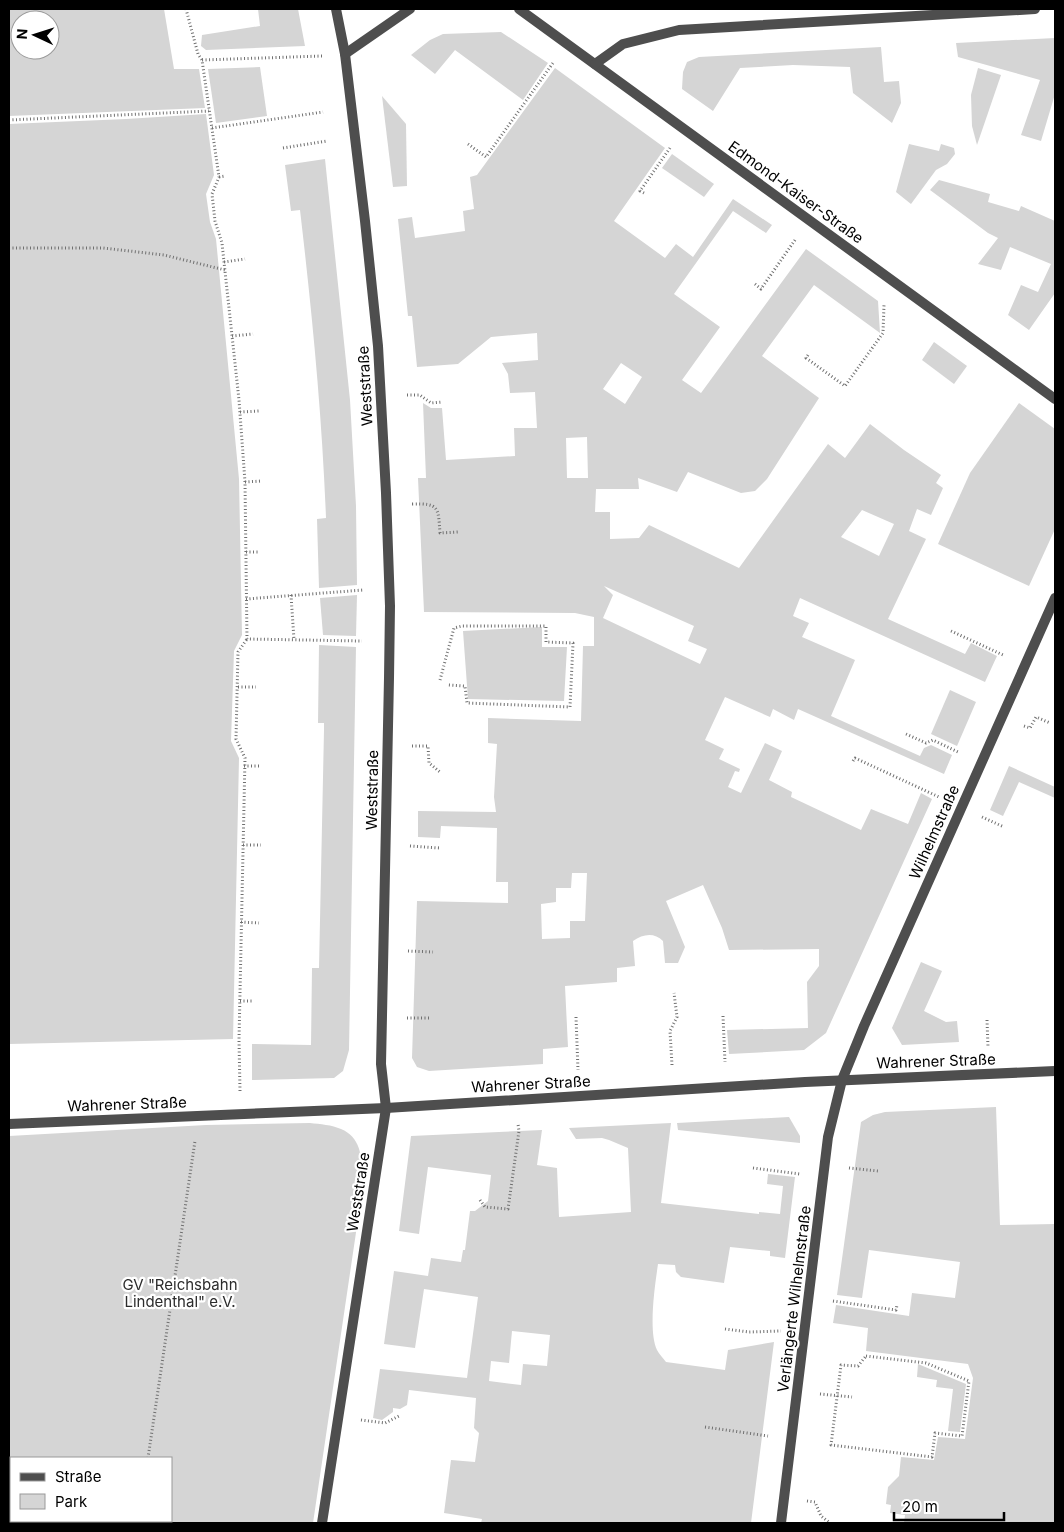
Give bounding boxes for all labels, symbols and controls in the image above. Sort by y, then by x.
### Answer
north arrow [10,10,60,60]
text: N [13,28,30,40]
street label: Edmond-Kaiser-Straße [725,137,867,247]
street label: Weststraße [353,345,377,427]
street label: Weststraße [362,750,382,830]
street label: Wilhelmstraße [905,782,963,882]
street label: Wahrener Straße [876,1049,996,1073]
street label: Wahrener Straße [471,1071,591,1097]
street label: Wahrener Straße [67,1092,187,1116]
street label: Weststraße [342,1151,374,1233]
street label: Verlängerte Wilhelmstraße [773,1205,815,1393]
park label: GV "Reichsbahn Lindenthal" e.V. [122,1275,238,1311]
legend [10,1457,172,1522]
text: Straße [55,1467,102,1486]
scale bar [894,1490,1004,1522]
text: Park [55,1492,88,1511]
text: 20 m [902,1497,938,1516]

